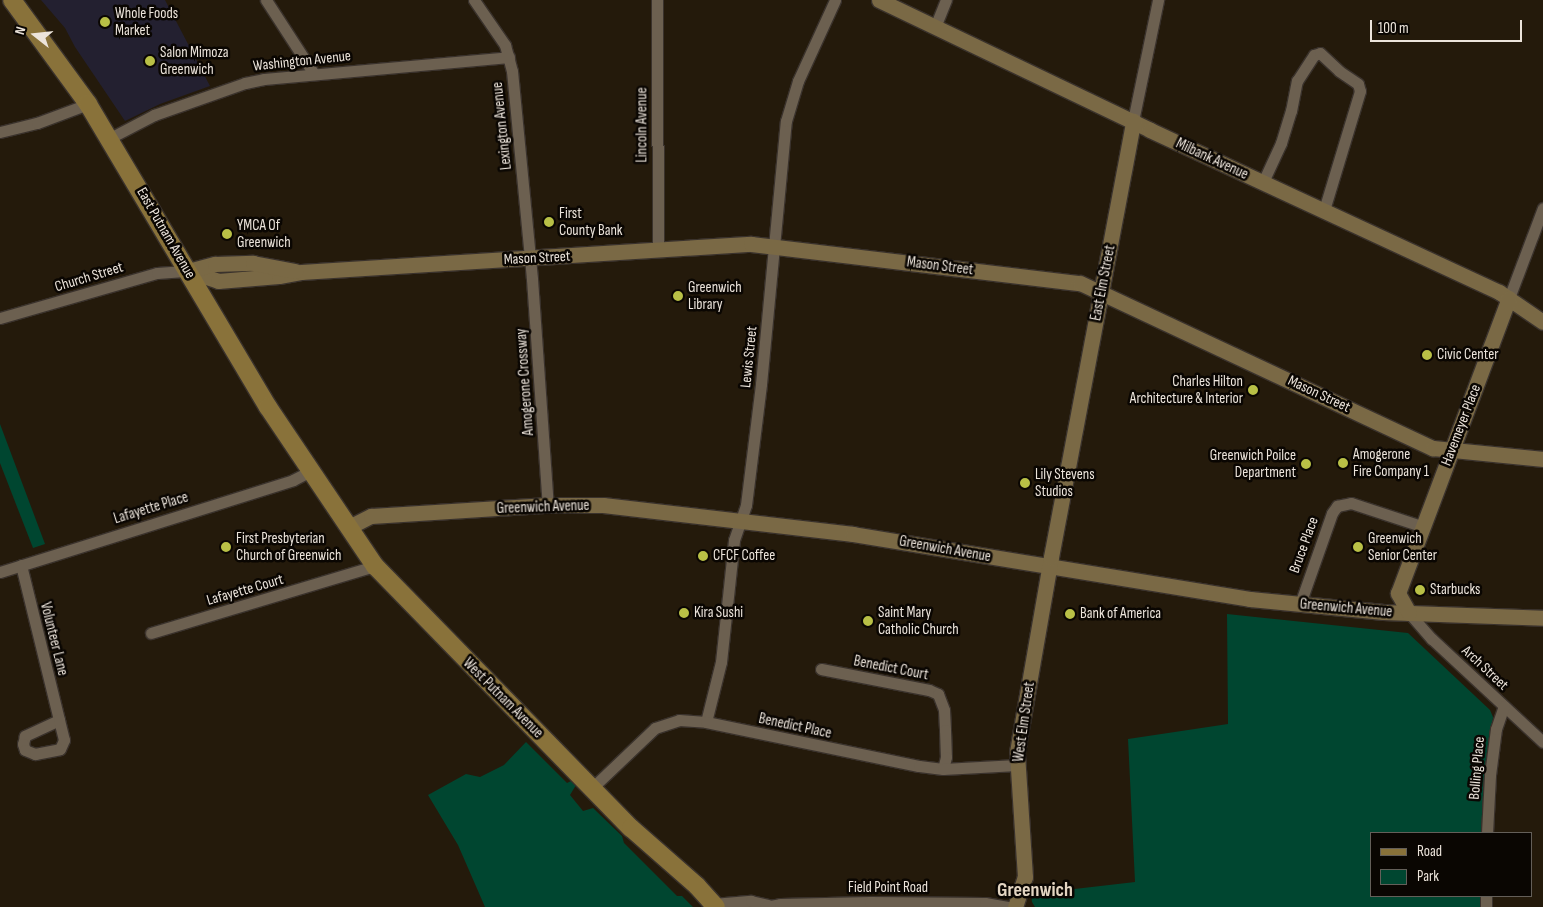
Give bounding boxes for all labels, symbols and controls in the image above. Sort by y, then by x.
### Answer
place label: Whole Foods Market [115,4,178,39]
north arrow [10,10,60,60]
scale bar [1373,10,1526,42]
marker: Whole Foods Market [99,16,111,28]
text: 100 m [1378,19,1409,38]
text: N [11,25,29,37]
place label: Salon Mimoza Greenwich [160,43,229,78]
street label: Washington Avenue [252,47,352,75]
marker: Salon Mimoza Greenwich [144,55,156,67]
street label: Lexington Avenue [488,81,516,171]
street label: Lincoln Avenue [633,87,651,163]
street label: Milbank Avenue [1173,134,1251,184]
street label: East Putnam Avenue [133,184,199,282]
place label: First County Bank [559,204,623,239]
place label: YMCA Of Greenwich [237,216,291,251]
marker: First County Bank [543,216,555,228]
marker: YMCA Of Greenwich [221,228,233,240]
street label: East Elm Street [1087,244,1119,322]
street label: Mason Street [503,247,571,269]
street label: Mason Street [906,253,974,279]
street label: Church Street [53,258,125,296]
place label: Greenwich Library [688,278,742,313]
marker: Greenwich Library [672,290,684,302]
street label: Lewis Street [737,325,761,389]
street label: Amogerone Crossway [512,328,538,436]
place label: Civic Center [1437,346,1499,364]
marker: Civic Center [1421,349,1433,361]
place label: Charles Hilton Architecture & Interior [1130,372,1243,407]
street label: Mason Street [1285,372,1353,416]
street label: Havemeyer Place [1437,382,1485,468]
marker: Charles Hilton Architecture & Interior [1247,384,1259,396]
place label: Amogerone Fire Company 1 [1353,445,1429,480]
place label: Greenwich Poilce Department [1210,446,1296,481]
marker: Amogerone Fire Company 1 [1337,457,1349,469]
marker: Greenwich Poilce Department [1300,458,1312,470]
place label: Lily Stevens Studios [1035,465,1095,500]
marker: Lily Stevens Studios [1019,477,1031,489]
street label: Lafayette Place [111,488,191,528]
street label: Greenwich Avenue [496,496,590,518]
street label: Bruce Place [1286,514,1322,576]
place label: First Presbyterian Church of Greenwich [236,529,341,564]
place label: Greenwich Senior Center [1368,529,1437,564]
street label: Greenwich Avenue [898,532,992,566]
marker: First Presbyterian Church of Greenwich [220,541,232,553]
marker: Greenwich Senior Center [1352,541,1364,553]
place label: CFCF Coffee [713,547,775,565]
marker: CFCF Coffee [697,550,709,562]
street label: Lafayette Court [205,570,285,610]
place label: Starbucks [1430,581,1480,599]
marker: Starbucks [1414,584,1426,596]
street label: Greenwich Avenue [1299,595,1393,621]
street label: Volunteer Lane [36,600,72,678]
place label: Saint Mary Catholic Church [878,603,959,638]
place label: Kira Sushi [694,604,743,622]
place label: Bank of America [1080,605,1161,623]
marker: Kira Sushi [678,607,690,619]
marker: Bank of America [1064,608,1076,620]
marker: Saint Mary Catholic Church [862,615,874,627]
street label: Arch Street [1458,642,1512,694]
street label: Benedict Court [852,652,930,684]
street label: West Putnam Avenue [459,654,547,742]
street label: West Elm Street [1009,681,1039,763]
street label: Benedict Place [757,710,833,742]
street label: Bolling Place [1465,736,1489,800]
legend [1370,832,1533,897]
text: Road [1417,842,1442,861]
text: Park [1417,867,1439,886]
district label: Greenwich [997,878,1073,902]
street label: Field Point Road [848,879,928,897]

